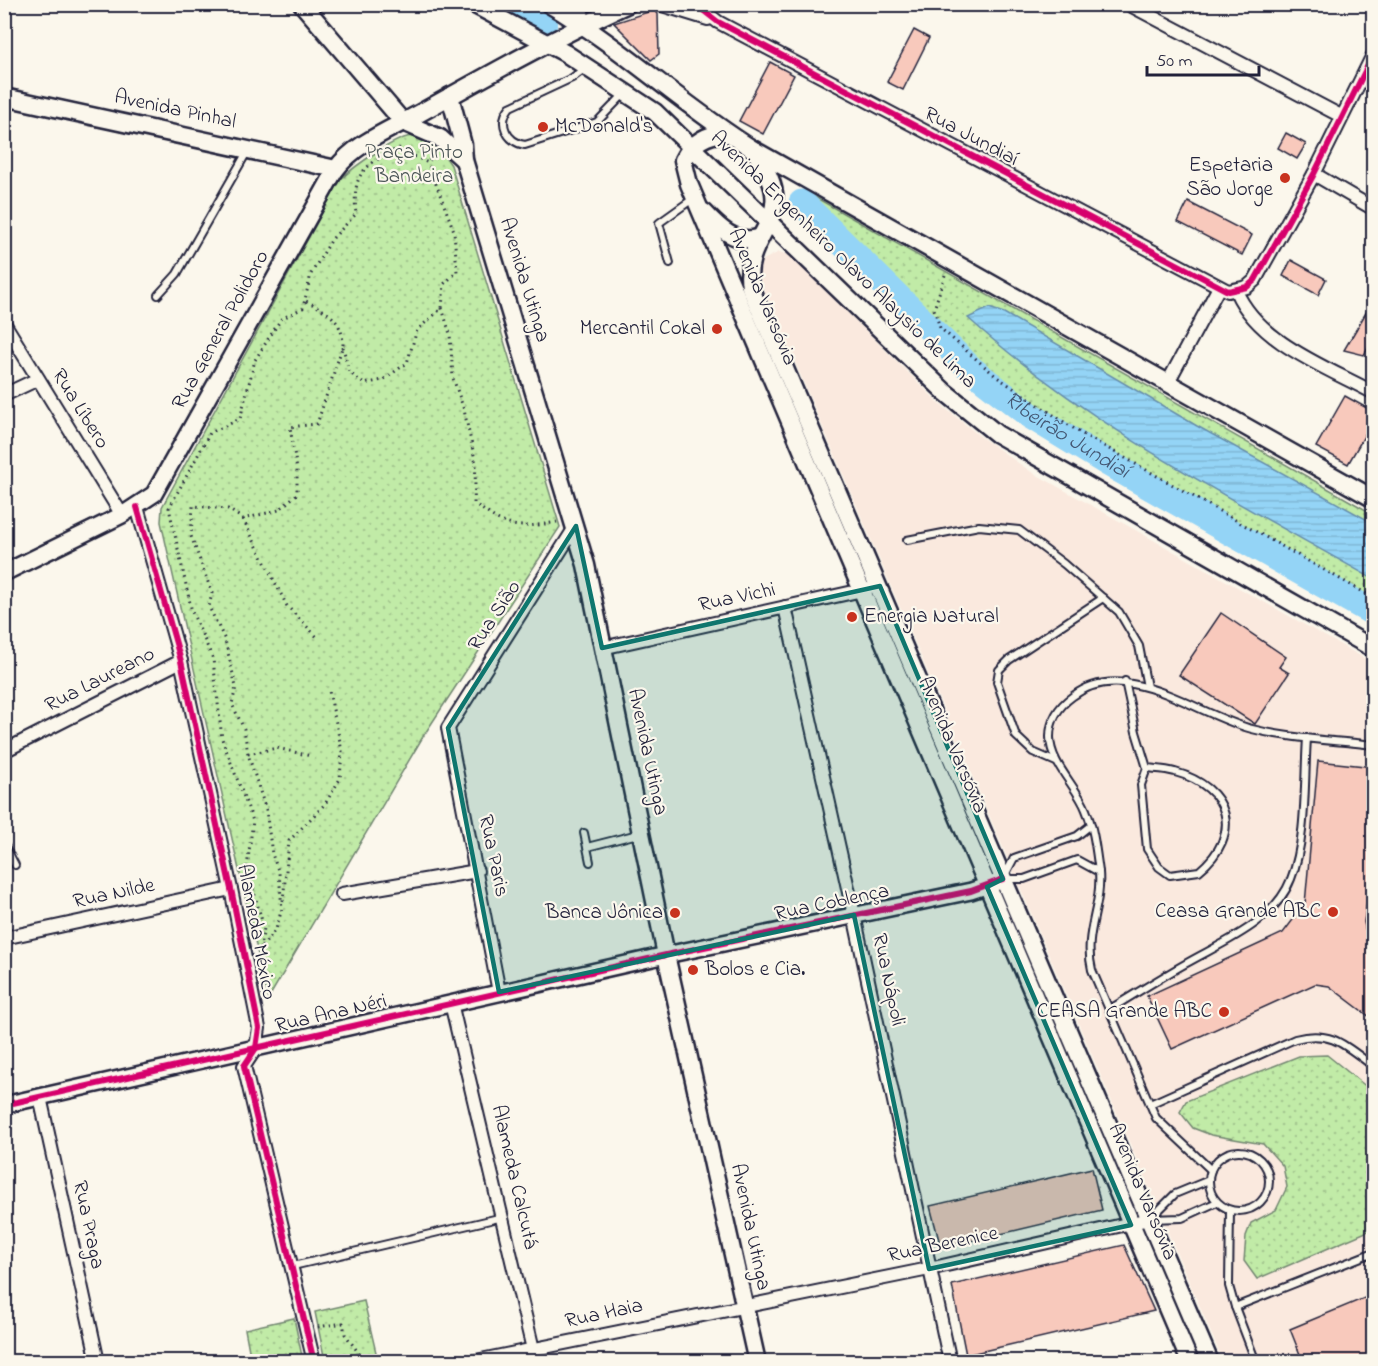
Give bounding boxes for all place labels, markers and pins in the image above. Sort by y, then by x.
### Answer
place label: McDonald's [555,112,653,142]
marker: McDonald's [536,120,550,134]
place label: Espetaria São Jorge [1186,151,1274,207]
marker: Espetaria São Jorge [1278,171,1292,185]
place label: Mercantil Cokal [580,314,705,344]
marker: Mercantil Cokal [710,322,724,336]
place label: Energia Natural [864,602,999,634]
marker: Energia Natural [845,610,859,624]
place label: Ceasa Grande ABC [1155,897,1321,927]
place label: Banca Jônica [544,898,663,928]
marker: Ceasa Grande ABC [1326,905,1340,919]
marker: Banca Jônica [668,906,682,920]
place label: Bolos e Cia. [704,955,805,985]
marker: Bolos e Cia. [686,963,700,977]
place label: CEASA Grande ABC [1037,997,1212,1027]
marker: CEASA Grande ABC [1217,1005,1231,1019]

